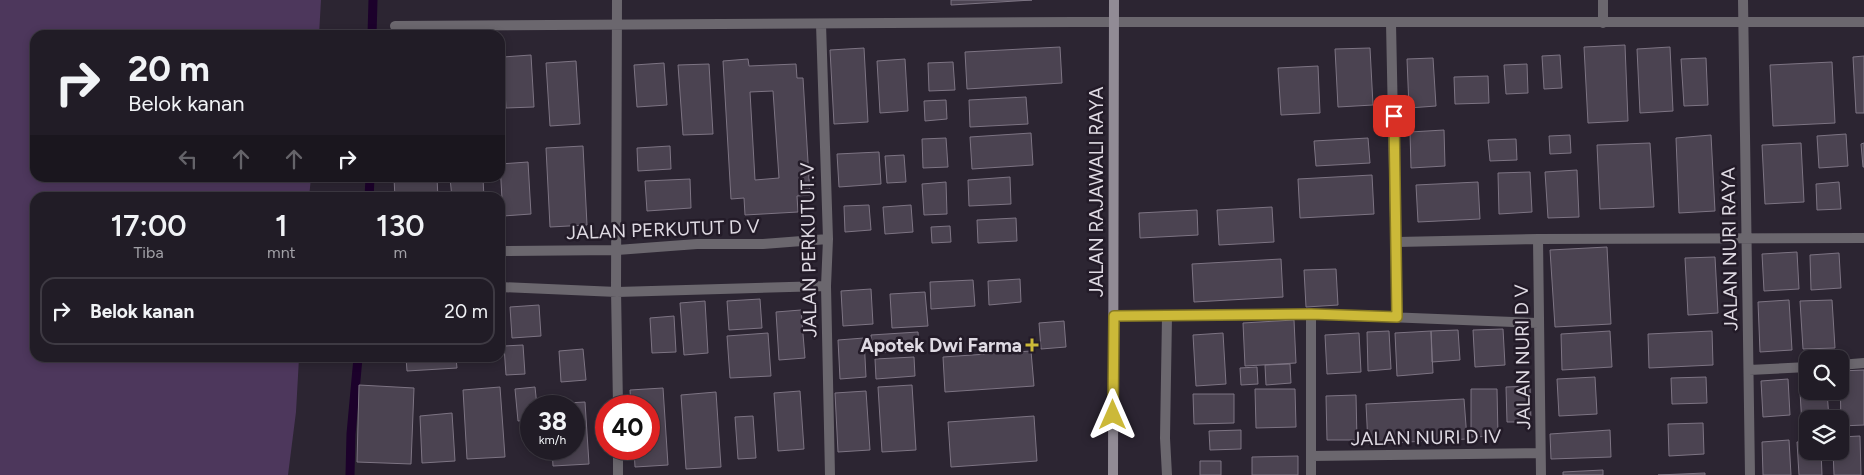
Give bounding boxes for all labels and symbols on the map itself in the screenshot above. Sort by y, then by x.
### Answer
street label: JALAN RAJAWALI RAYA [1085,87,1108,297]
pin [1373,95,1415,137]
street label: JALAN PERKUTUT.V [795,162,822,338]
street label: JALAN NURI RAYA [1717,167,1742,331]
street label: JALAN PERKUTUT D V [566,215,760,244]
street label: JALAN NURI D V [1510,284,1535,430]
place label: Apotek Dwi Farma [860,334,1022,357]
marker: Apotek Dwi Farma [1026,339,1038,351]
position arrow [1086,388,1138,440]
speed limit sign: 40 [595,395,660,460]
street label: JALAN NURI D IV [1350,425,1502,450]

